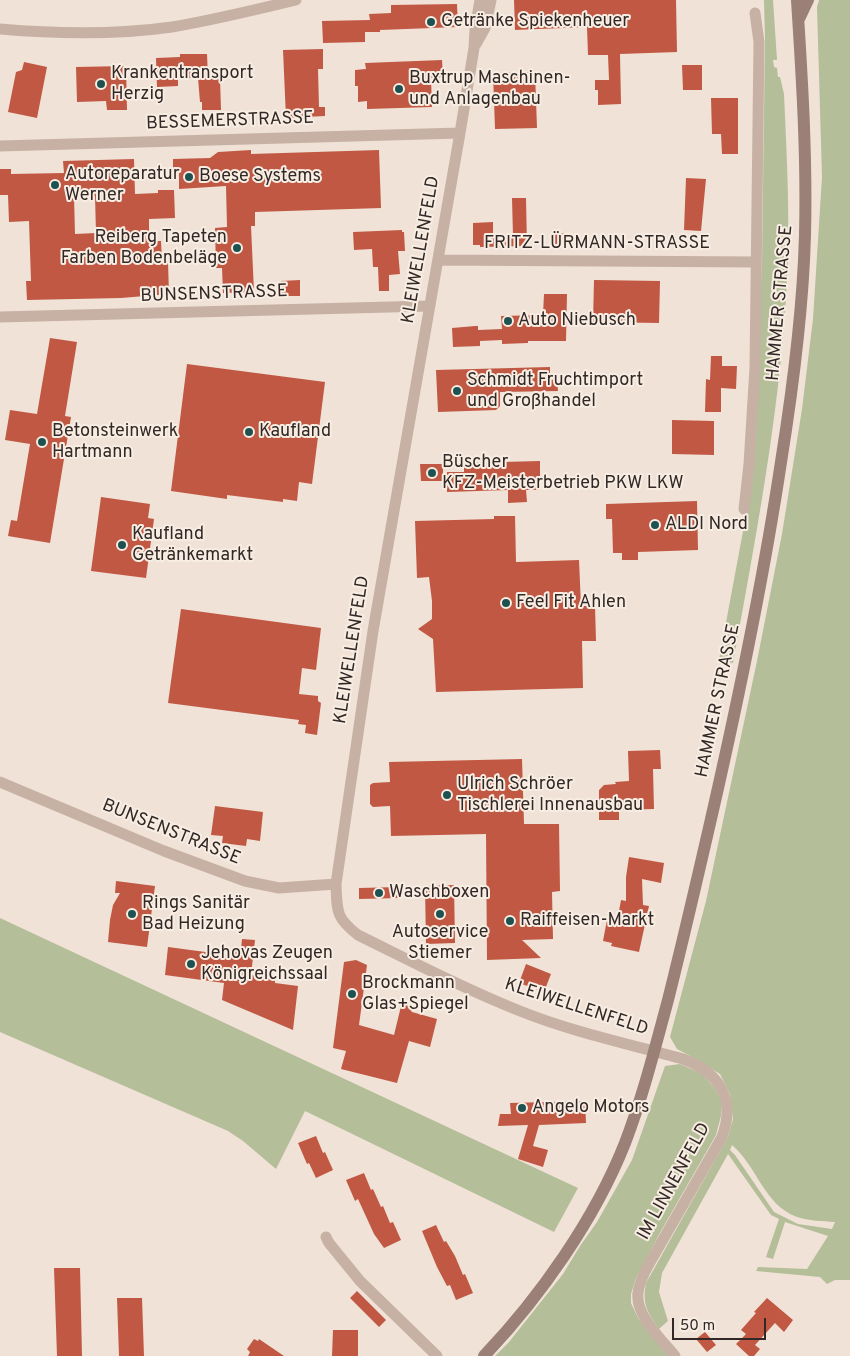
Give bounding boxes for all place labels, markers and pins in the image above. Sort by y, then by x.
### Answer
place label: Getränke Spiekenheuer [441,11,629,33]
marker: Getränke Spiekenheuer [425,16,437,28]
place label: Krankentransport Herzig [111,63,254,106]
place label: Buxtrup Maschinen- und Anlagenbau [409,68,571,110]
marker: Krankentransport Herzig [95,78,107,90]
marker: Buxtrup Maschinen- und Anlagenbau [393,83,405,95]
place label: Autoreparatur Werner [65,164,180,206]
place label: Boese Systems [199,166,321,188]
marker: Boese Systems [183,171,195,183]
marker: Autoreparatur Werner [49,179,61,191]
place label: Reiberg Tapeten Farben Bodenbeläge [61,227,227,270]
marker: Reiberg Tapeten Farben Bodenbeläge [231,242,243,254]
place label: Auto Niebusch [518,310,636,332]
marker: Auto Niebusch [502,315,514,327]
place label: Schmidt Fruchtimport und Großhandel [467,370,643,412]
marker: Schmidt Fruchtimport und Großhandel [451,385,463,397]
place label: Betonsteinwerk Hartmann [52,421,178,464]
place label: Kaufland [259,421,331,443]
marker: Kaufland [243,426,255,438]
marker: Betonsteinwerk Hartmann [36,436,48,448]
place label: Büscher KFZ-Meisterbetrieb PKW LKW [442,452,684,494]
marker: Büscher KFZ-Meisterbetrieb PKW LKW [426,467,438,479]
place label: ALDI Nord [665,514,748,536]
marker: ALDI Nord [649,519,661,531]
place label: Kaufland Getränkemarkt [132,524,253,566]
marker: Kaufland Getränkemarkt [116,539,128,551]
place label: Feel Fit Ahlen [516,592,626,614]
marker: Feel Fit Ahlen [500,597,512,609]
place label: Ulrich Schröer Tischlerei Innenausbau [457,774,643,816]
marker: Ulrich Schröer Tischlerei Innenausbau [441,789,453,801]
place label: Waschboxen [389,882,489,904]
marker: Waschboxen [373,887,385,899]
place label: Rings Sanitär Bad Heizung [142,893,250,936]
marker: Rings Sanitär Bad Heizung [126,908,138,920]
marker: Autoservice Stiemer [434,908,446,920]
place label: Raiffeisen-Markt [520,910,654,932]
marker: Raiffeisen-Markt [504,915,516,927]
place label: Autoservice Stiemer [392,922,488,964]
place label: Jehovas Zeugen Königreichssaal [201,943,333,986]
marker: Jehovas Zeugen Königreichssaal [185,958,197,970]
place label: Brockmann Glas+Spiegel [362,973,469,1016]
marker: Brockmann Glas+Spiegel [346,988,358,1000]
place label: Angelo Motors [532,1097,650,1119]
marker: Angelo Motors [516,1102,528,1114]

